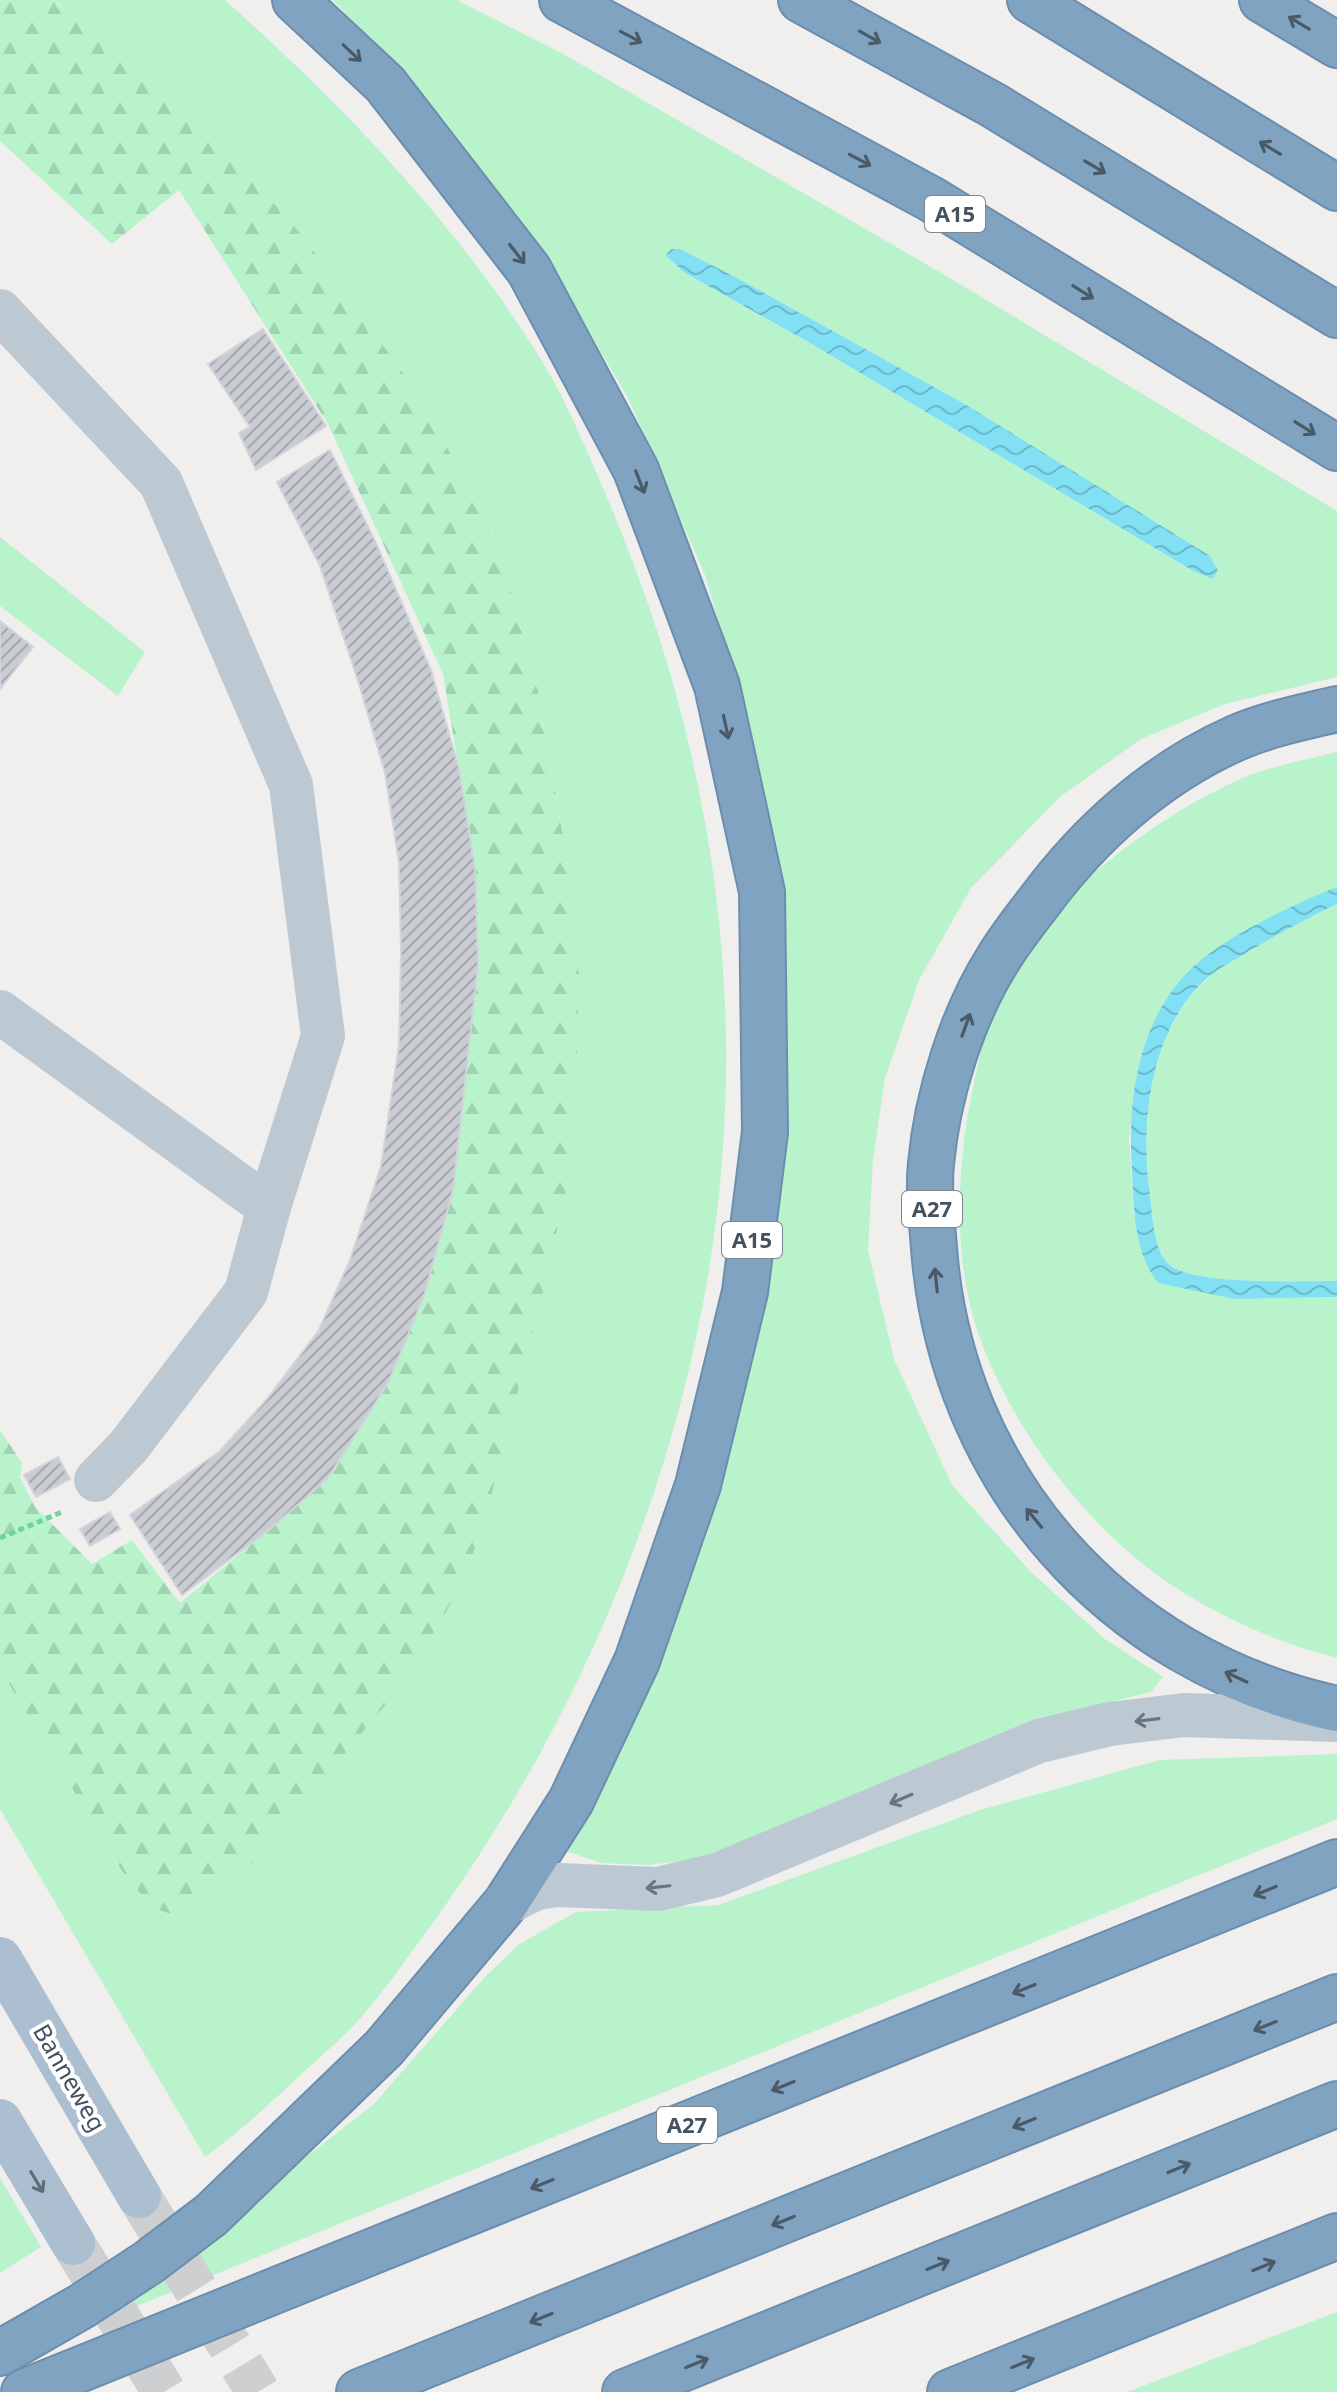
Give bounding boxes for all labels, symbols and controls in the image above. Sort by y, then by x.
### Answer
one-way arrow [1288,14,1311,30]
one-way arrow [618,30,642,45]
one-way arrow [857,30,881,46]
one-way arrow [342,44,362,63]
one-way arrow [1260,139,1282,156]
one-way arrow [847,153,871,169]
one-way arrow [1083,159,1106,175]
road number: A15 [925,196,985,232]
one-way arrow [508,243,525,264]
one-way arrow [1072,284,1094,301]
one-way arrow [1293,421,1316,437]
one-way arrow [634,469,648,494]
one-way arrow [719,714,734,739]
one-way arrow [960,1013,974,1038]
road number: A27 [902,1191,962,1227]
road number: A15 [722,1222,782,1258]
one-way arrow [929,1267,944,1294]
one-way arrow [1026,1508,1043,1529]
one-way arrow [1225,1669,1249,1684]
one-way arrow [1134,1712,1161,1727]
one-way arrow [889,1792,914,1807]
one-way arrow [645,1880,672,1895]
one-way arrow [1253,1885,1278,1899]
one-way arrow [1012,1982,1037,1997]
street label: Banneweg [26,2017,114,2137]
one-way arrow [1253,2020,1278,2034]
one-way arrow [771,2080,796,2094]
road number: A27 [657,2107,717,2143]
one-way arrow [1012,2117,1037,2132]
one-way arrow [1166,2160,1191,2174]
one-way arrow [29,2170,45,2193]
one-way arrow [530,2177,555,2192]
one-way arrow [771,2215,796,2229]
one-way arrow [925,2257,950,2272]
one-way arrow [1251,2257,1276,2272]
one-way arrow [529,2312,554,2326]
one-way arrow [684,2355,709,2369]
one-way arrow [1010,2355,1035,2369]

